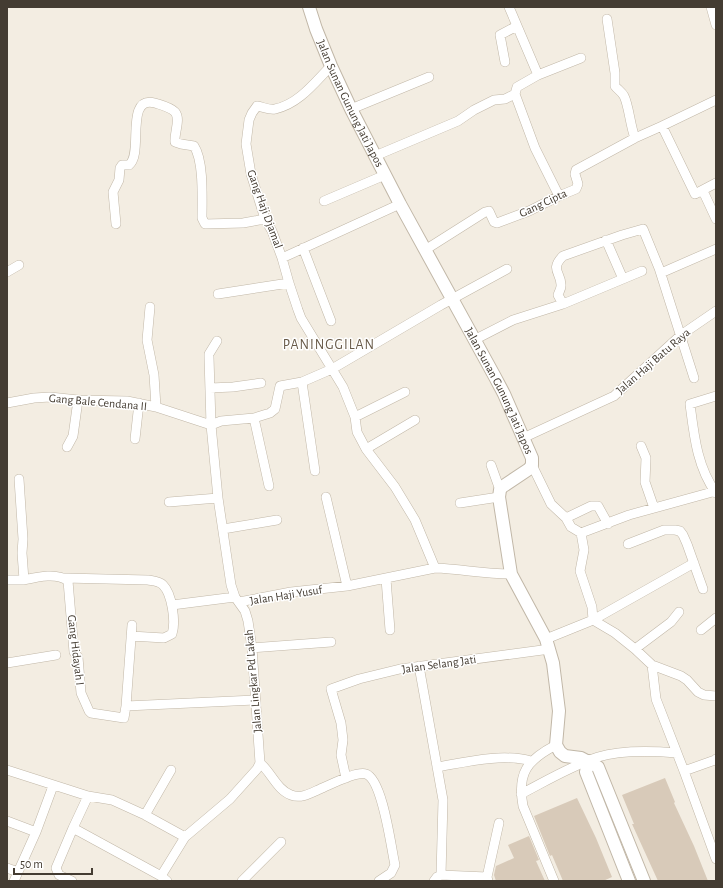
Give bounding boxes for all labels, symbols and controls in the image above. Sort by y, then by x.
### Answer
street label: Jalan Sunan Gunung Jati Japos [315,38,386,169]
street label: Gang Haji Djamal [244,168,285,250]
street label: Gang Cipta [517,187,569,219]
street label: Jalan Sunan Gunung Jati Japos [463,325,536,456]
street label: Jalan Haji Batu Raya [614,326,693,397]
district label: PANINGGILAN [283,338,375,352]
street label: Gang Bale Cendana II [48,392,148,412]
street label: Jalan Haji Yusuf [249,583,324,608]
street label: Gang Hidayah I [65,614,86,686]
street label: Jalan Lingkar Pd Lakah [243,629,263,733]
street label: Jalan Selang Jati [401,653,477,675]
scale bar [14,850,92,876]
text: 50 m [20,858,43,870]

